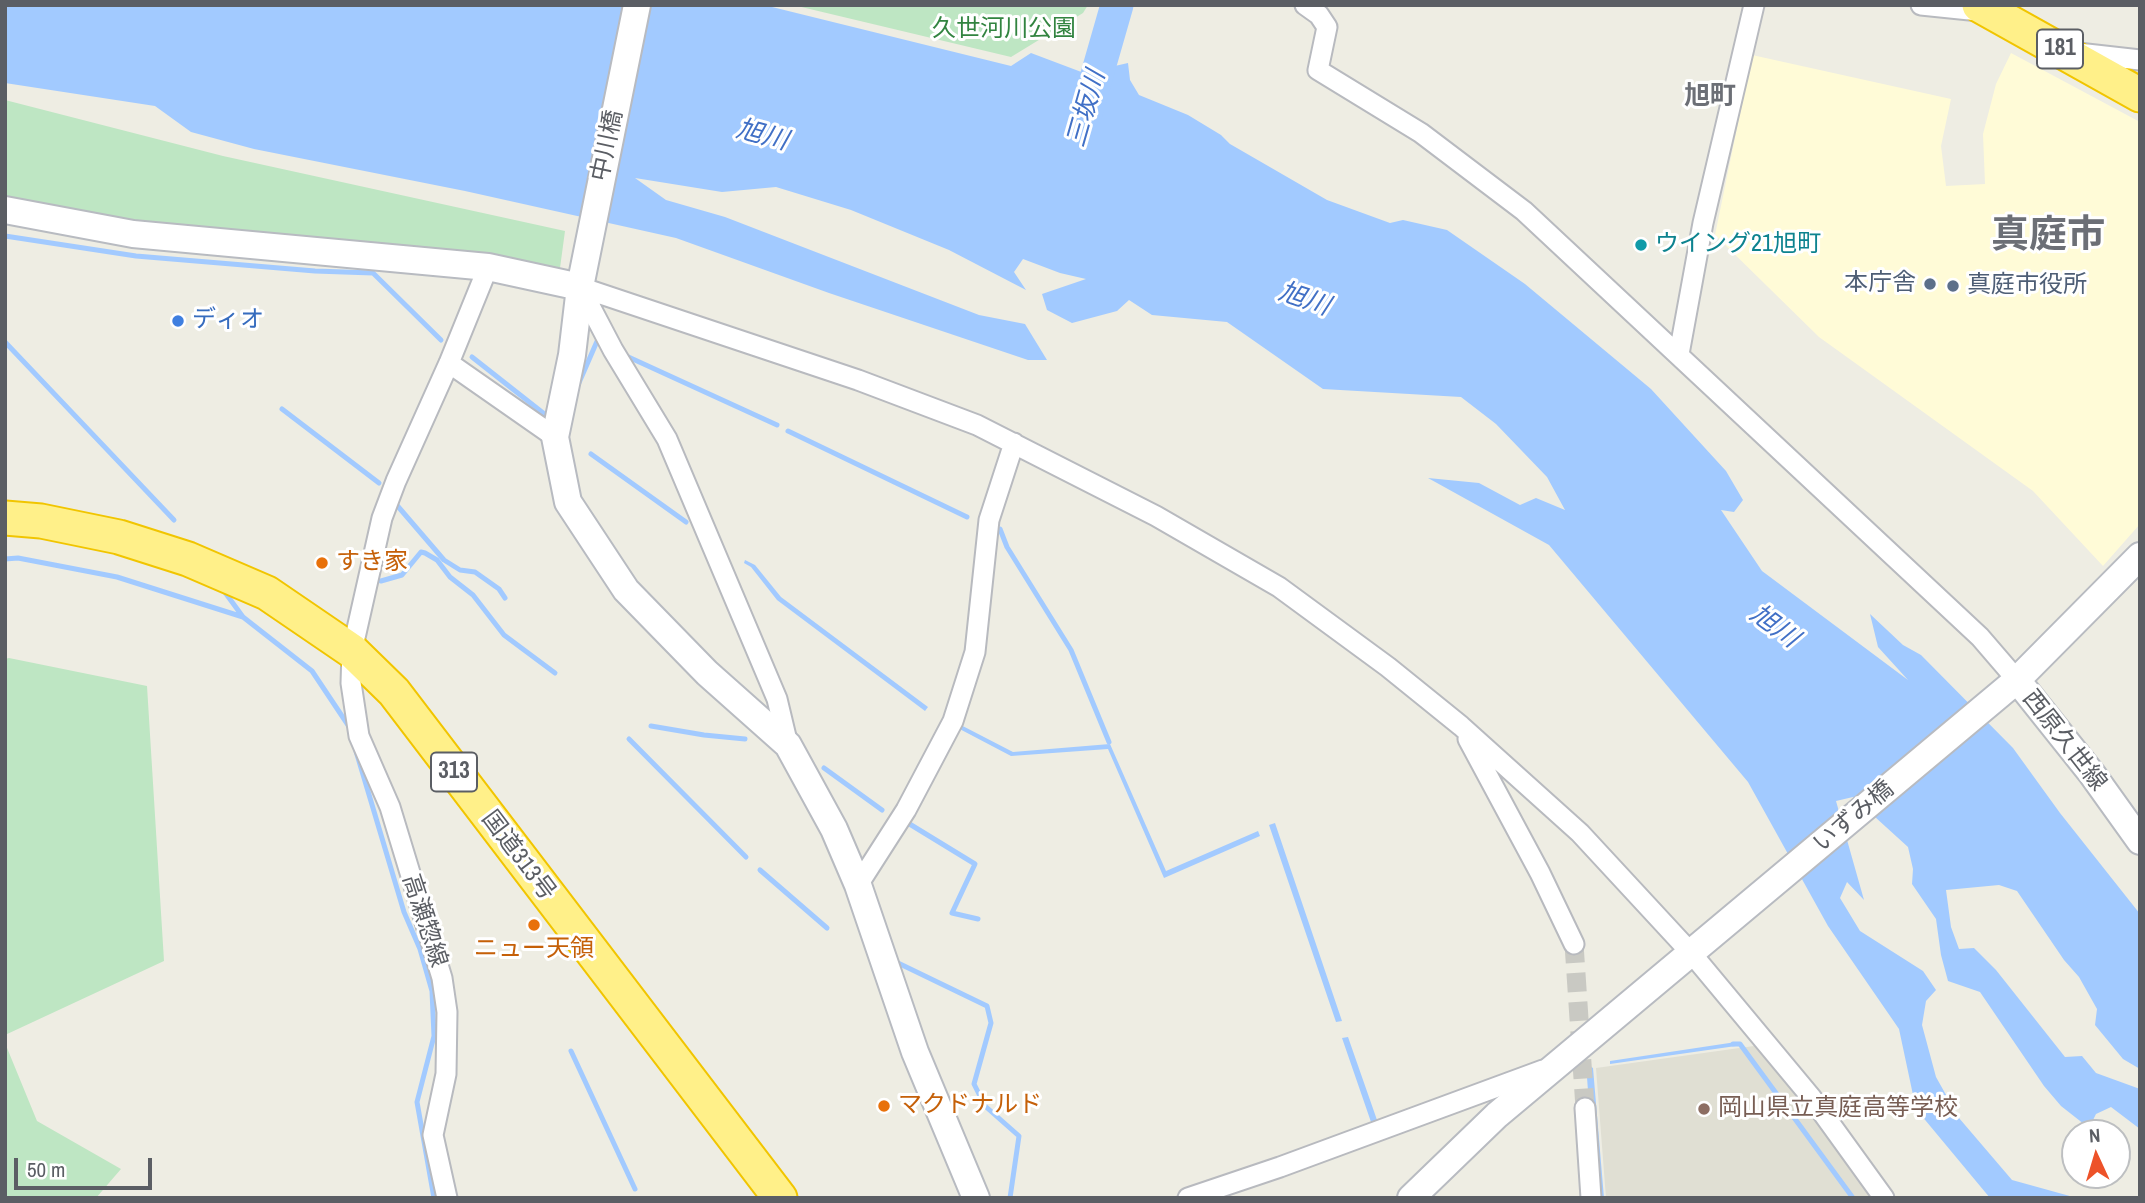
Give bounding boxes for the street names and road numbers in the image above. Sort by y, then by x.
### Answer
road number: 181 [2037,30,2083,68]
street label: 中川橋 [586,108,630,184]
street label: 西原久世線 [2016,685,2112,797]
road number: 313 [431,752,477,792]
street label: いずみ橋 [1808,775,1900,859]
street label: 国道313号 [475,805,561,907]
street label: 高瀬惣線 [395,871,453,971]

